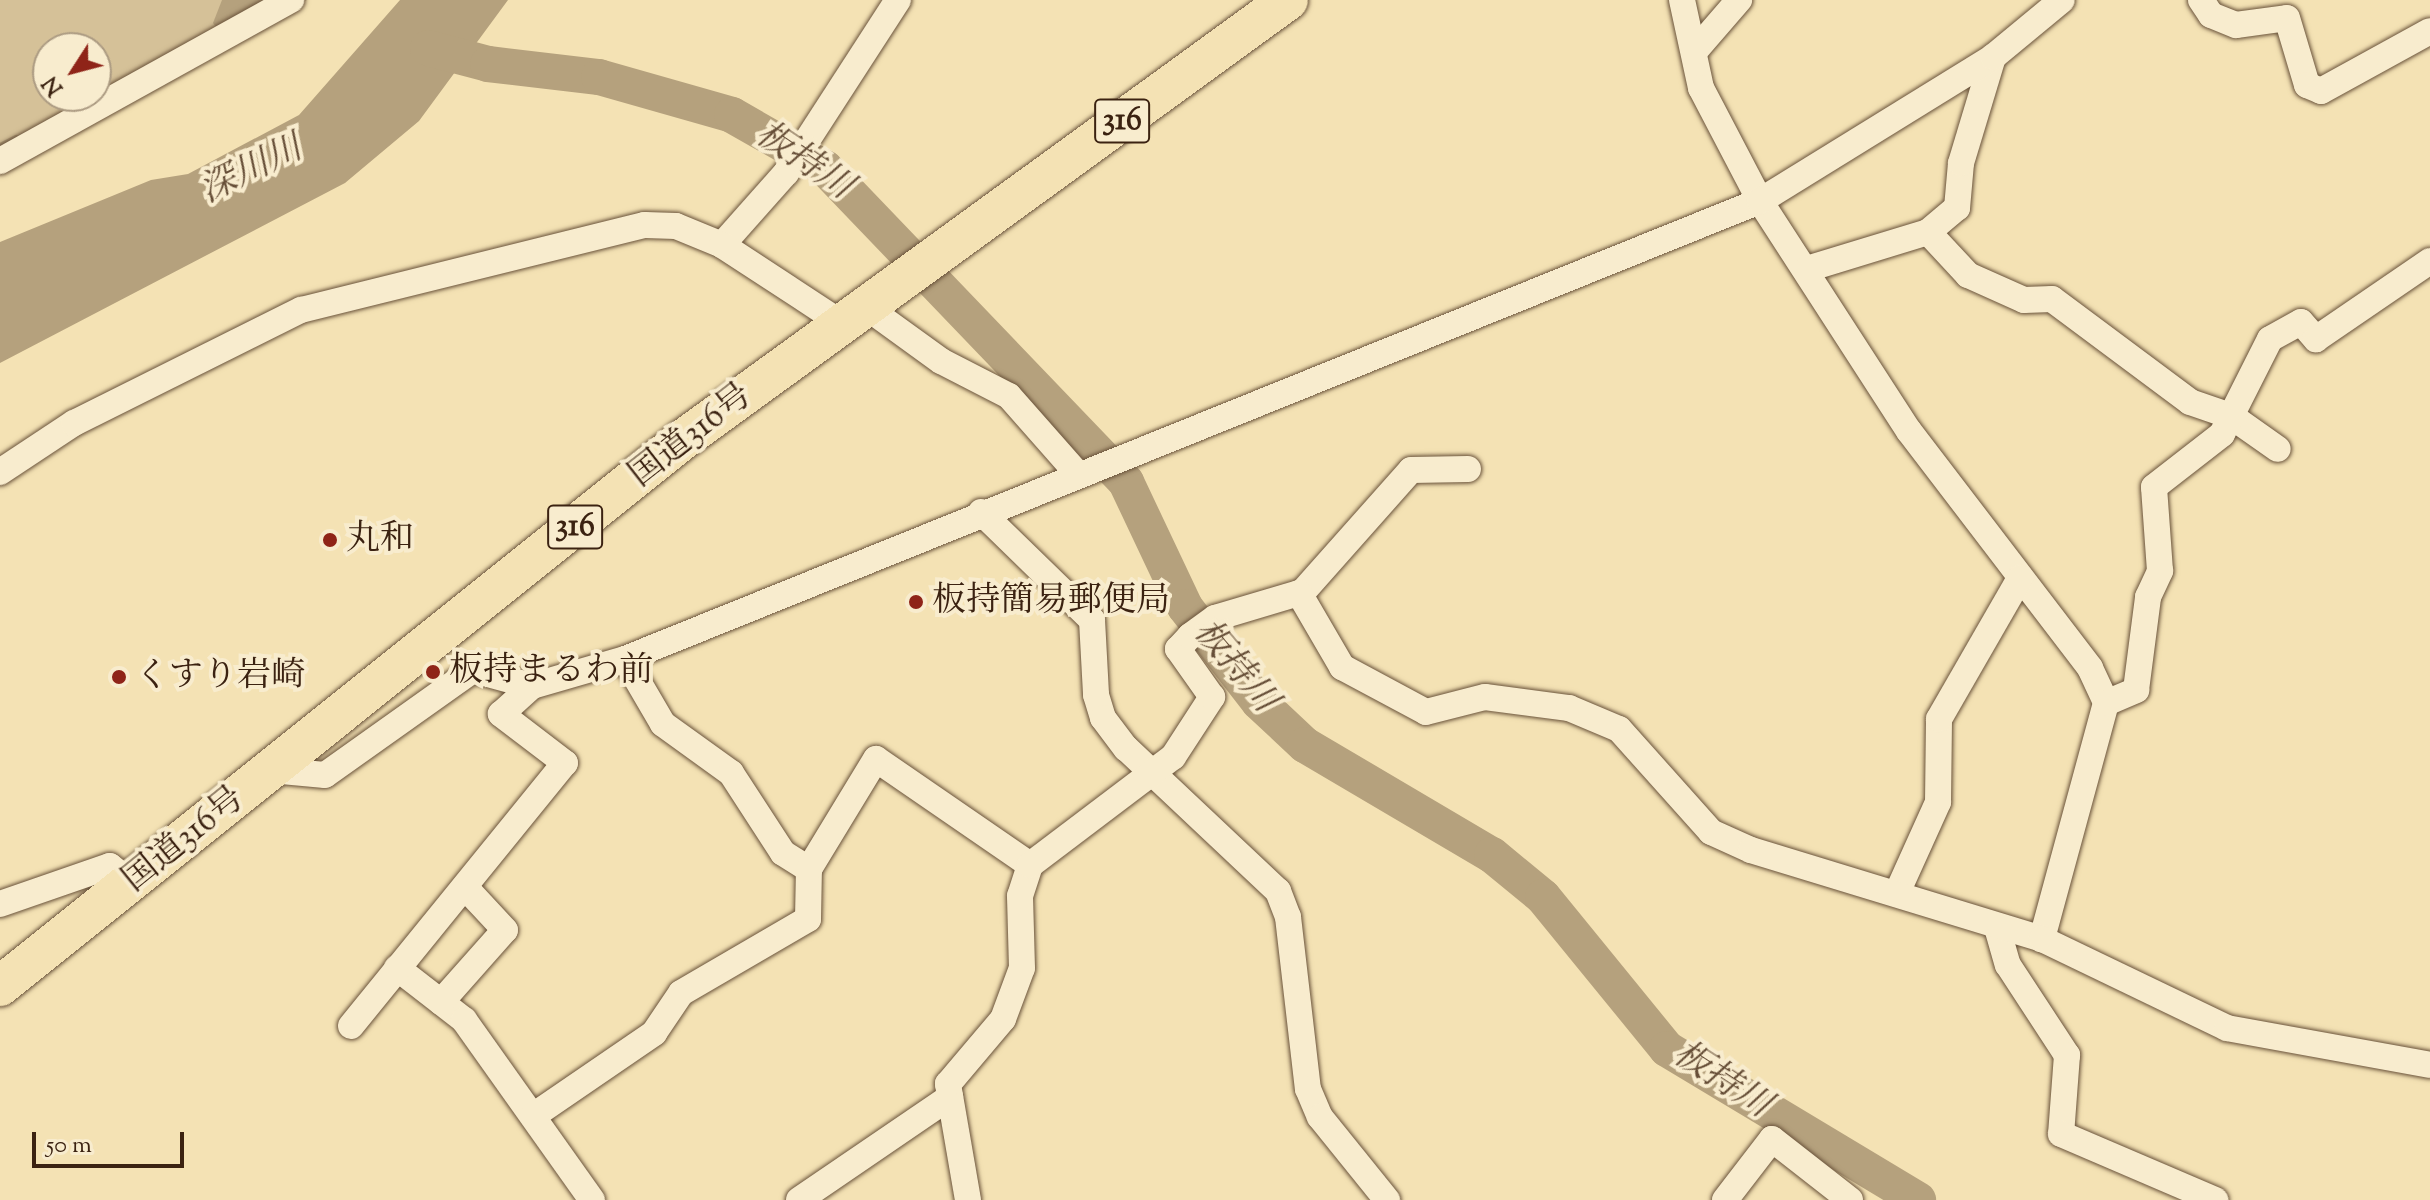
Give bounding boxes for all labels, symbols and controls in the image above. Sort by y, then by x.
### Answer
north arrow [32,32,112,112]
text: N [36,68,72,101]
road number: 316 [1094,93,1150,149]
water label: 板持川 [746,114,860,210]
water label: 深川川 [194,128,310,214]
street label: 国道316号 [622,376,760,496]
road number: 316 [547,499,603,555]
place label: 丸和 [346,520,414,560]
marker: 丸和 [321,531,339,549]
place label: 板持簡易郵便局 [932,582,1170,622]
marker: 板持簡易郵便局 [907,593,925,611]
water label: 板持川 [1183,612,1285,722]
place label: 板持まるわ前 [449,652,653,692]
place label: くすり岩崎 [135,657,305,697]
marker: 板持まるわ前 [424,663,442,681]
marker: くすり岩崎 [110,668,128,686]
street label: 国道316号 [115,779,253,901]
water label: 板持川 [1664,1033,1778,1129]
scale bar [36,1116,188,1166]
text: 50 m [46,1129,92,1163]

